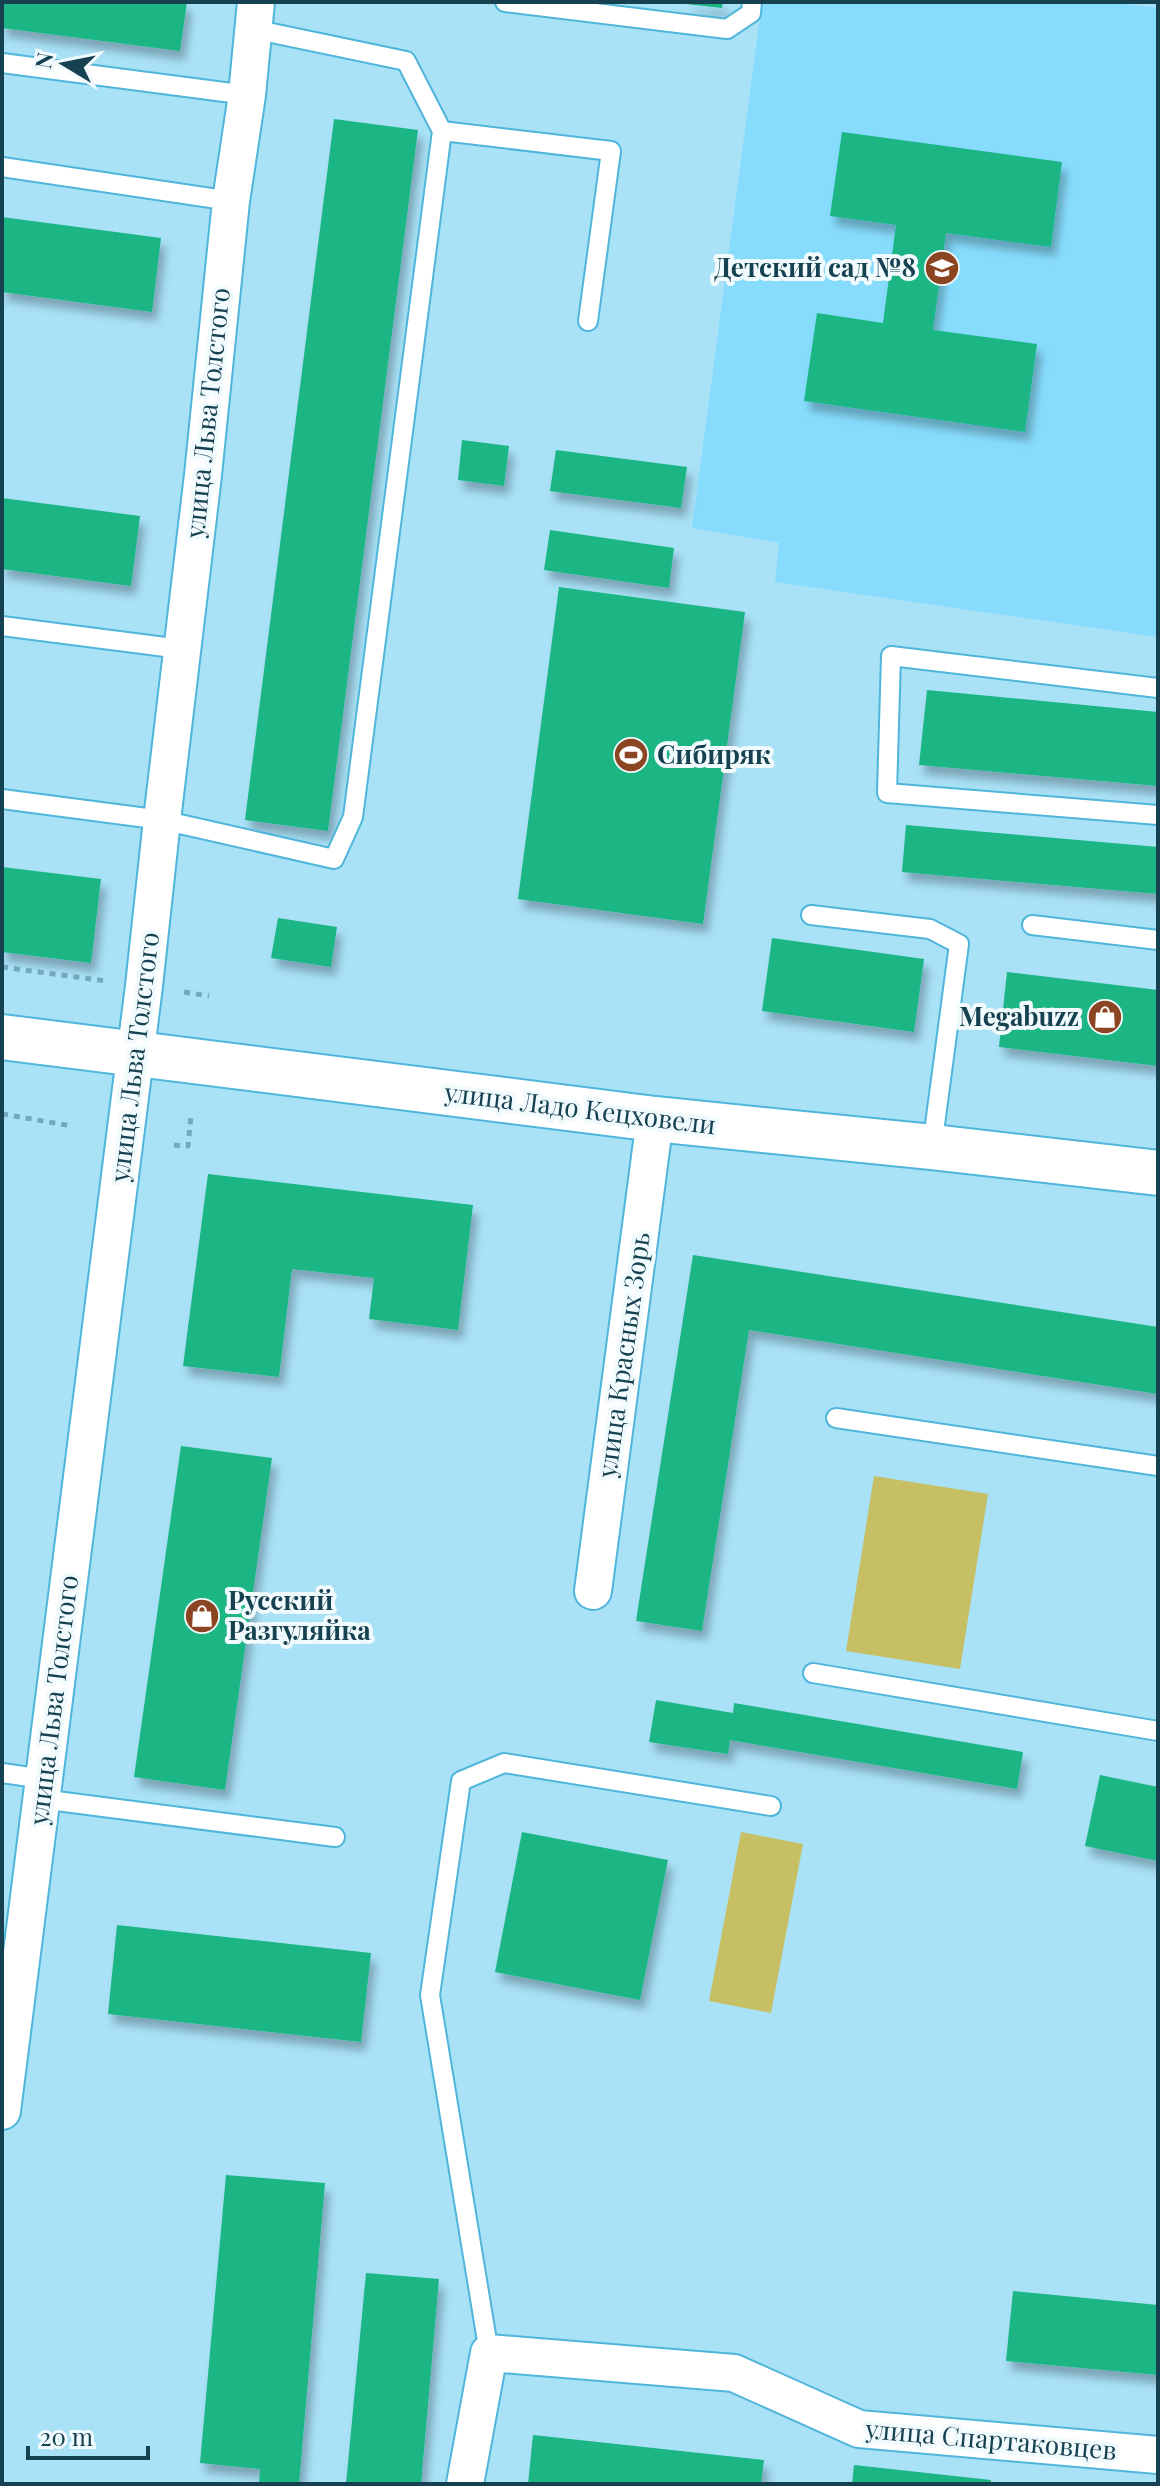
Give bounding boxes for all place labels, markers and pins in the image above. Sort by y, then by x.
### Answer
place label: Детский сад №8 [714,249,916,284]
school or university icon: Детский сад №8 [923,249,961,287]
sports icon: Сибиряк [612,736,650,774]
place label: Сибиряк [657,736,771,771]
place label: Megabuzz [959,998,1079,1033]
shop icon: Megabuzz [1086,998,1124,1036]
place label: Русский Разгуляйка [228,1582,371,1647]
shop icon: Русский Разгуляйка [183,1597,221,1635]

